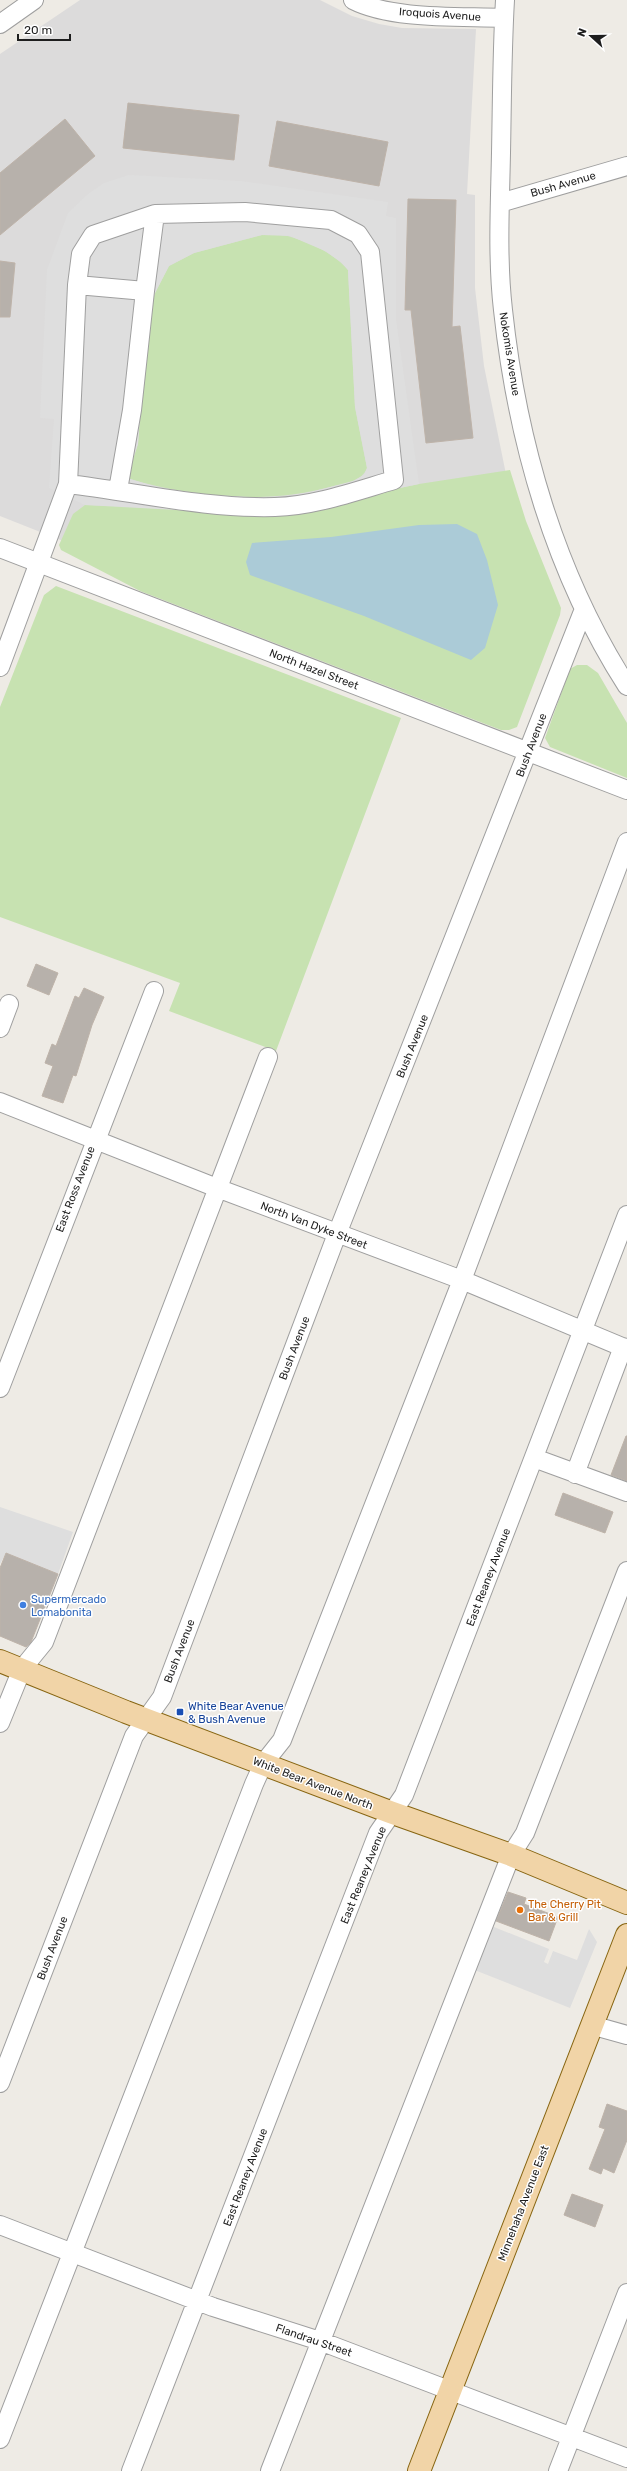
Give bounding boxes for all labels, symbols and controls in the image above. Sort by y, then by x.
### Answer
street label: Iroquois Avenue [399,5,481,24]
scale bar [18,16,70,42]
north arrow [571,16,611,56]
text: 20 m [24,23,52,37]
text: N [575,26,590,39]
street label: Bush Avenue [529,169,597,200]
street label: Nokomis Avenue [496,311,523,397]
street label: North Hazel Street [267,646,361,693]
street label: Bush Avenue [513,711,550,779]
street label: Bush Avenue [394,1013,431,1080]
street label: East Ross Avenue [53,1144,98,1234]
street label: North Van Dyke Street [259,1199,370,1252]
street label: Bush Avenue [276,1314,313,1382]
street label: East Reaney Avenue [464,1526,513,1628]
place label: Supermercado Lomabonita [31,1593,106,1619]
marker: Supermercado Lomabonita [18,1600,28,1610]
street label: Bush Avenue [161,1617,198,1685]
place label: White Bear Avenue & Bush Avenue [188,1700,284,1726]
marker: White Bear Avenue & Bush Avenue [175,1707,185,1717]
street label: White Bear Avenue North [251,1755,375,1812]
street label: East Reaney Avenue [338,1825,389,1926]
place label: The Cherry Pit Bar & Grill [528,1898,601,1924]
marker: The Cherry Pit Bar & Grill [515,1905,525,1915]
street label: Bush Avenue [34,1914,71,1982]
street label: East Reaney Avenue [221,2126,270,2228]
street label: Minnehaha Avenue East [495,2143,552,2263]
street label: Flandrau Street [274,2321,354,2360]

